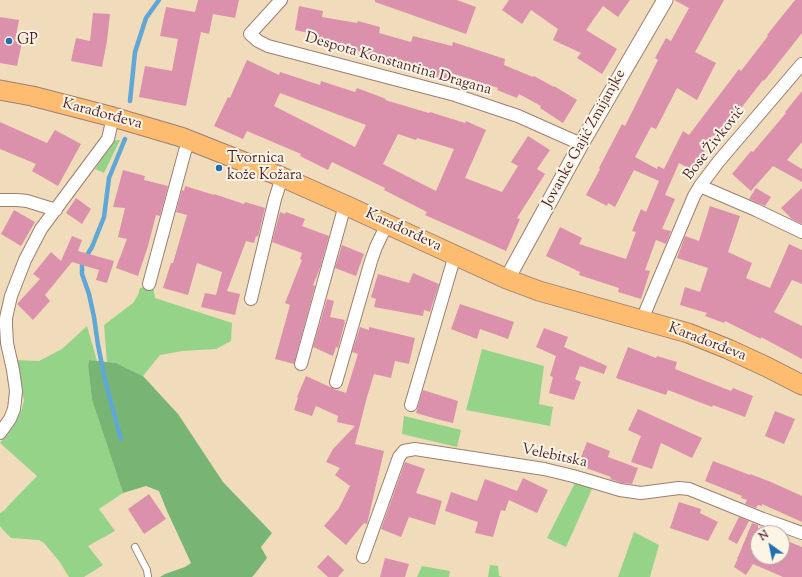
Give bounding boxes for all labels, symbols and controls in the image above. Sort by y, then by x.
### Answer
street label: Despota Konstantina Dragana [303,30,493,100]
place label: GP [17,32,38,50]
marker: GP [4,36,14,46]
street label: Jovanke Gajić Zmijanjke [540,67,630,211]
street label: Karađorđeva [60,96,144,134]
street label: Bose Živković [681,104,749,184]
place label: Tvornica kože Kožara [227,150,302,185]
marker: Tvornica kože Kožara [214,163,224,173]
street label: Karađorđeva [362,206,444,256]
street label: Karađorđeva [666,320,748,366]
street label: Velebitska [519,441,589,473]
north arrow [750,525,790,565]
text: N [756,527,772,545]

